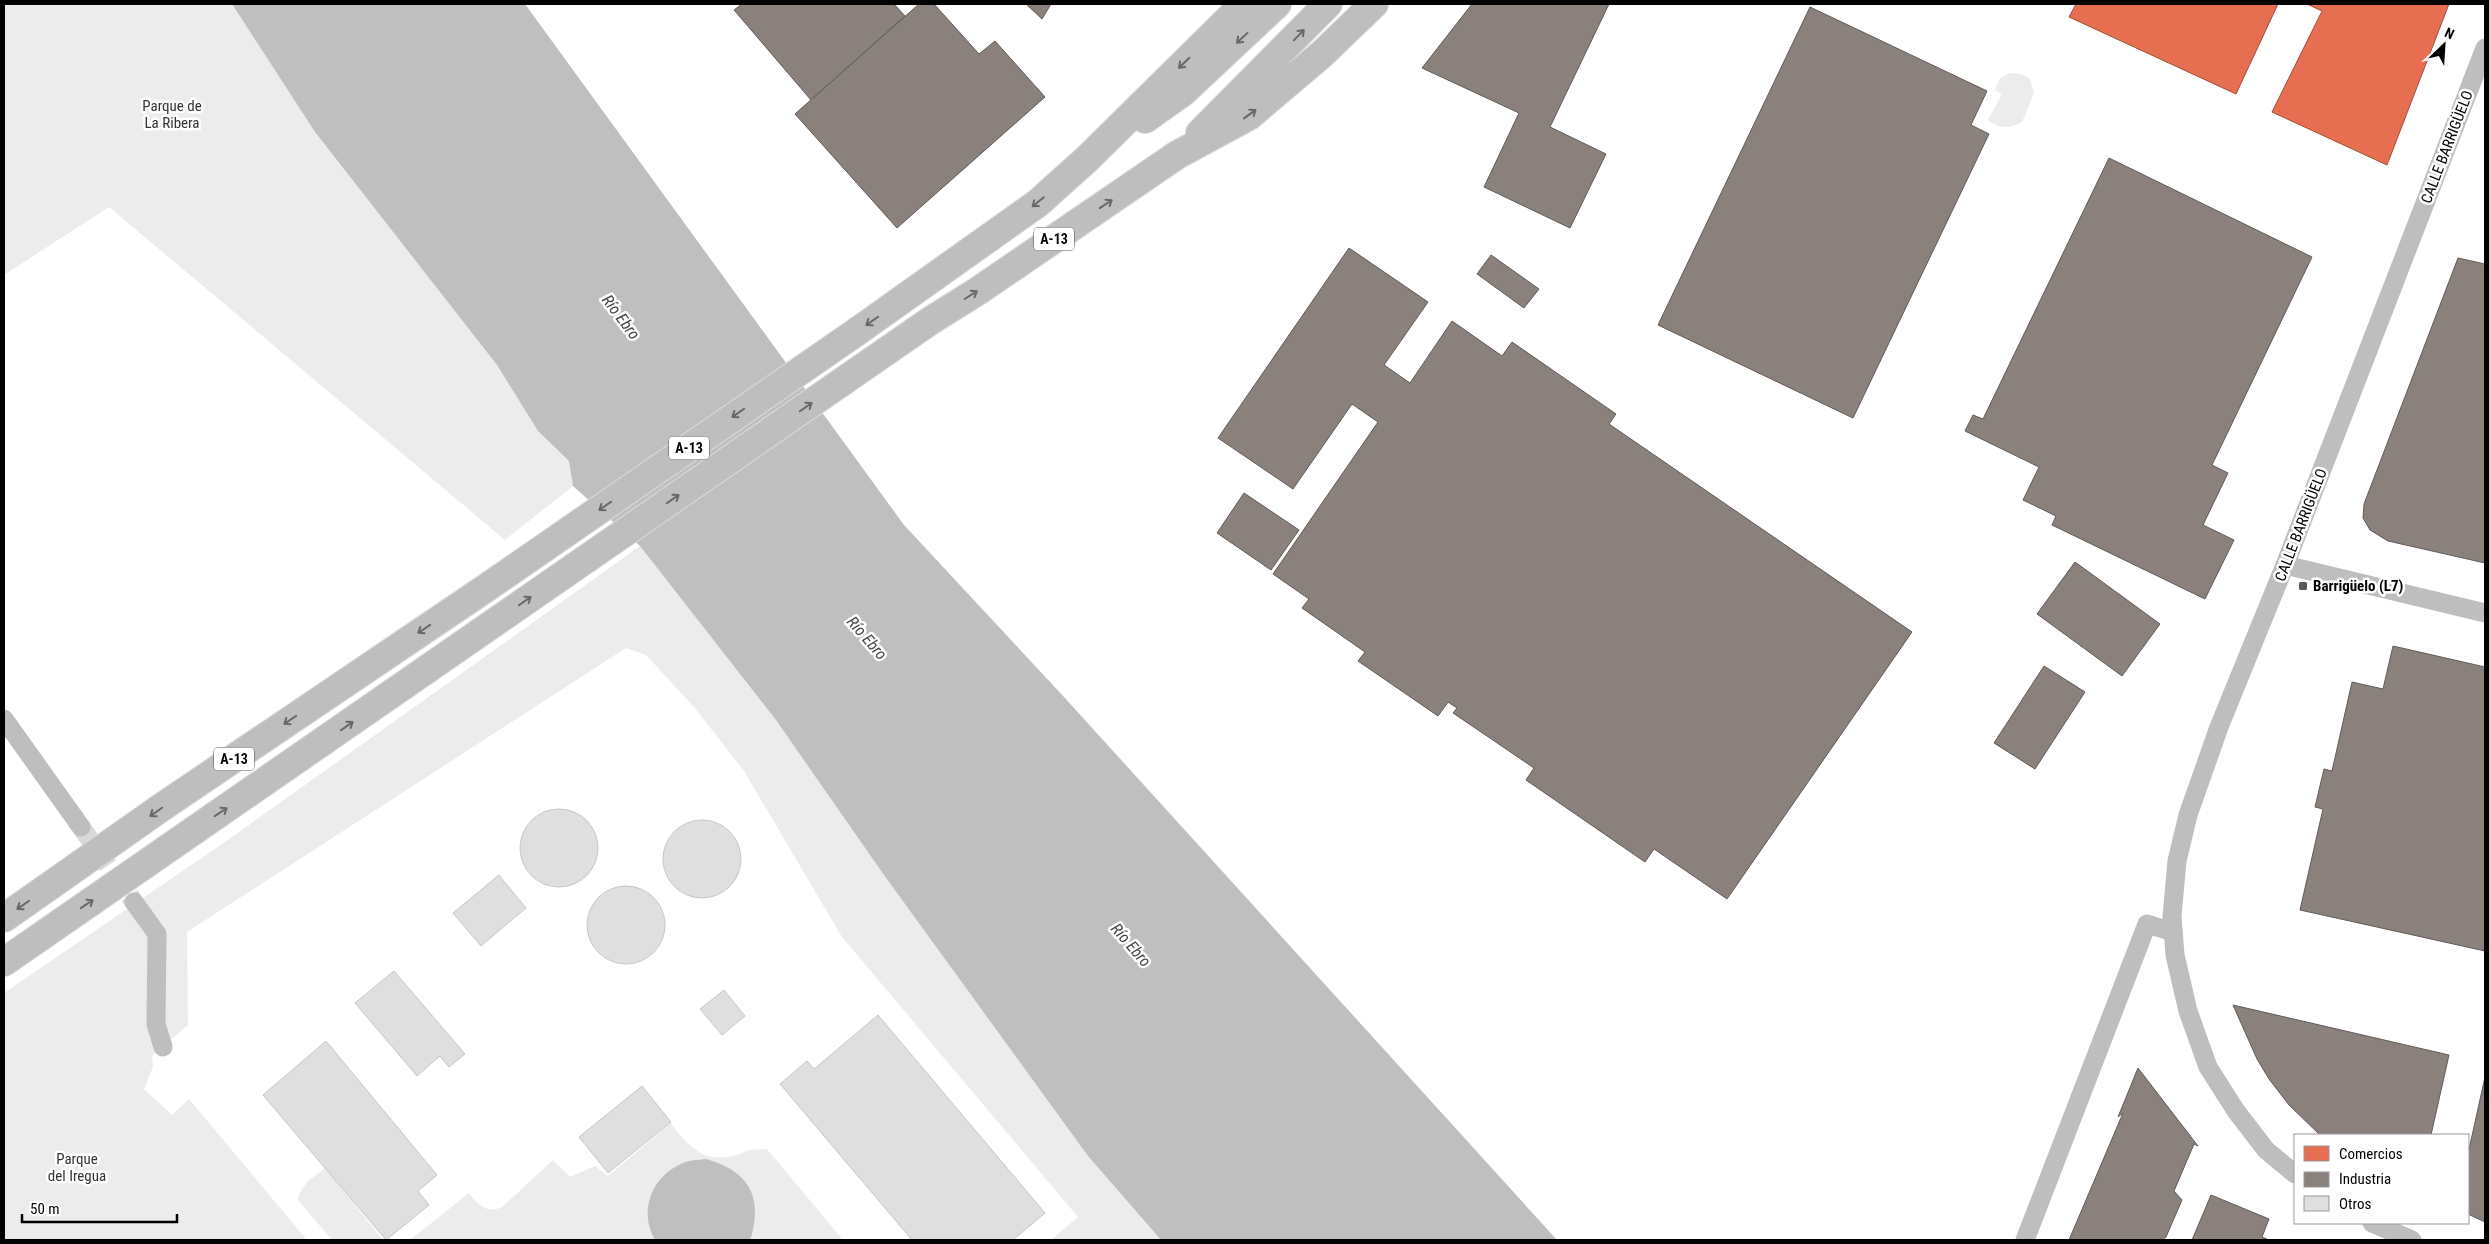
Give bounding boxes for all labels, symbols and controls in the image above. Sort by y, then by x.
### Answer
north arrow [2419,20,2469,70]
text: N [2442,24,2457,42]
one-way arrow [1293,28,1305,41]
one-way arrow [1236,32,1248,44]
one-way arrow [1178,56,1190,69]
street label: CALLE BARRIGÜELO [2417,88,2477,206]
park label: Parque de La Ribera [142,97,202,132]
one-way arrow [1243,109,1256,120]
one-way arrow [1032,196,1045,207]
one-way arrow [1099,199,1113,209]
road number: A-13 [1034,228,1074,250]
one-way arrow [964,290,978,300]
water label: Río Ebro [598,291,644,343]
one-way arrow [865,316,879,326]
one-way arrow [799,402,813,412]
one-way arrow [732,408,746,418]
road number: A-13 [669,436,709,459]
street label: CALLE BARRIGÜELO [2271,466,2331,584]
one-way arrow [665,494,679,504]
one-way arrow [598,501,612,511]
place label: Barrigüelo (L7) [2313,577,2404,595]
marker: Barrigüelo (L7) [2297,580,2309,592]
one-way arrow [517,596,531,606]
water label: Río Ebro [843,613,891,664]
one-way arrow [418,624,432,634]
one-way arrow [283,715,297,725]
one-way arrow [340,721,354,731]
road number: A-13 [214,748,254,771]
one-way arrow [149,807,163,817]
one-way arrow [214,807,228,817]
one-way arrow [80,899,94,909]
one-way arrow [16,900,30,910]
water label: Río Ebro [1107,920,1155,971]
legend [2294,1134,2469,1224]
text: Comercios [2339,1145,2403,1163]
park label: Parque del Iregua [48,1150,106,1185]
text: Industria [2339,1170,2391,1188]
scale bar [22,1192,178,1224]
text: Otros [2339,1195,2371,1213]
text: 50 m [30,1200,60,1218]

